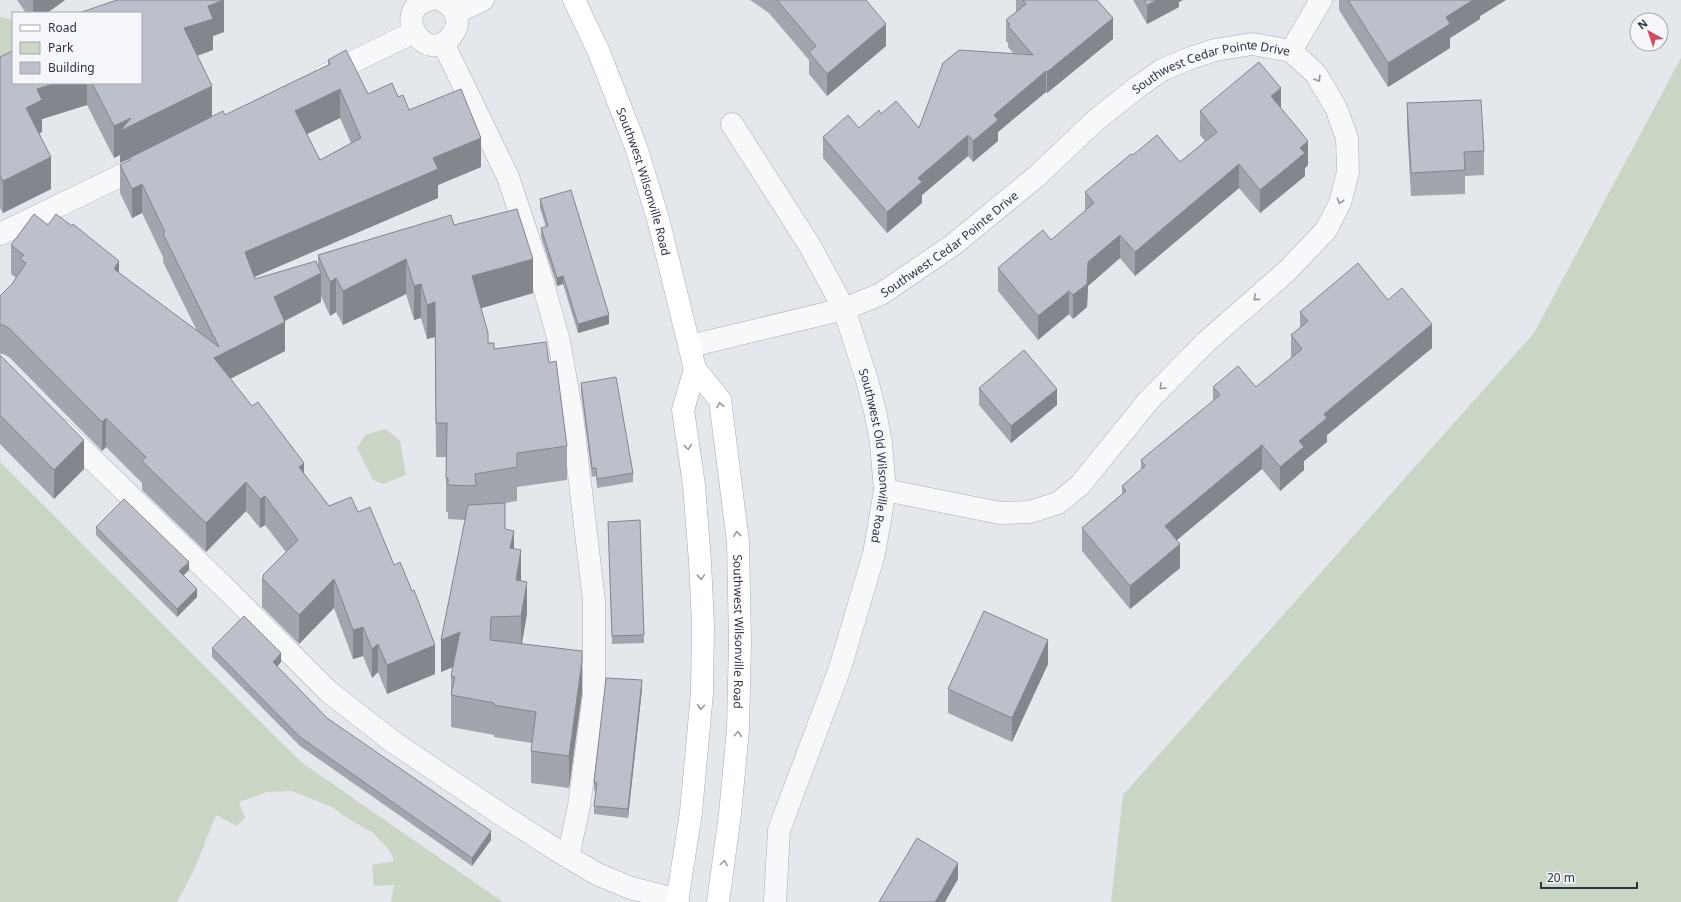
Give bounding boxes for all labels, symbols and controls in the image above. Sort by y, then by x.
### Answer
legend [12,12,142,84]
north arrow [1629,12,1669,52]
text: N [1634,15,1651,33]
text: Road [48,19,77,36]
street label: Southwest Cedar Pointe Drive [1128,35,1292,97]
text: Park [48,39,74,56]
text: Building [48,59,95,76]
one-way arrow [1313,75,1321,82]
street label: Southwest Wilsonville Road [613,105,675,257]
street label: Southwest Cedar Pointe Drive [877,186,1022,301]
one-way arrow [1336,197,1345,204]
one-way arrow [1254,293,1261,300]
street label: Southwest Old Wilsonville Road [855,366,893,545]
one-way arrow [1159,382,1167,390]
one-way arrow [716,402,725,409]
one-way arrow [683,444,692,451]
one-way arrow [733,531,742,537]
street label: Southwest Wilsonville Road [730,554,749,709]
one-way arrow [697,574,705,580]
one-way arrow [696,704,705,710]
one-way arrow [733,731,742,737]
one-way arrow [719,860,728,866]
scale bar [1541,864,1637,890]
text: 20 m [1547,869,1575,886]

